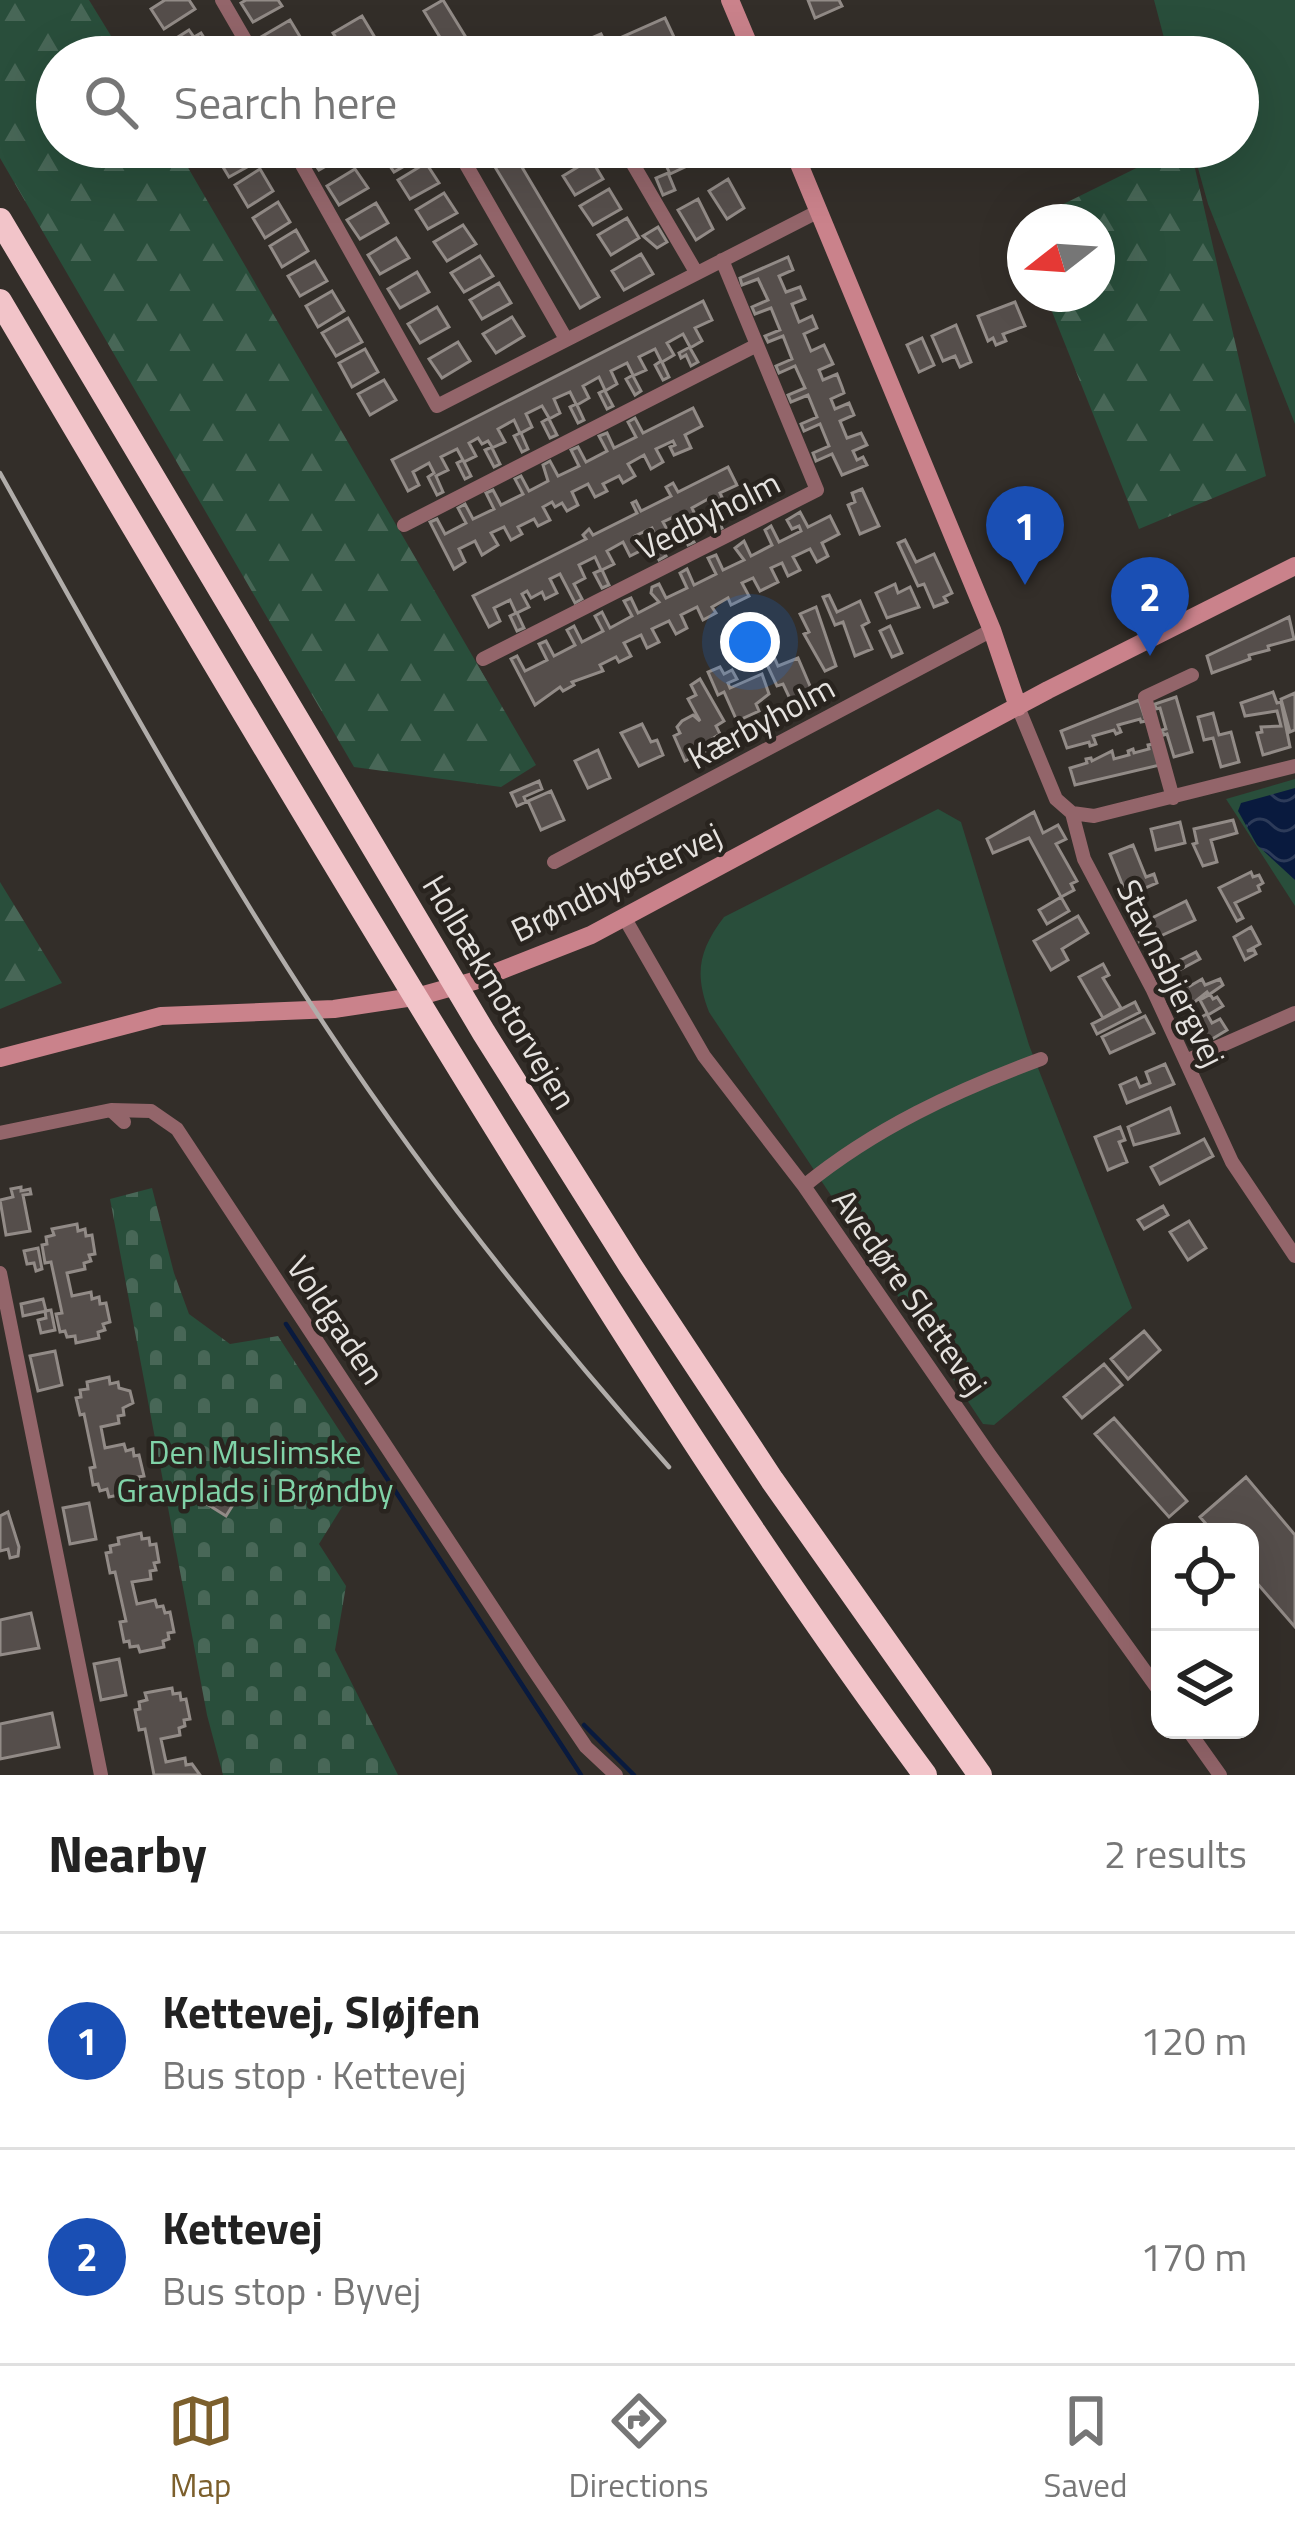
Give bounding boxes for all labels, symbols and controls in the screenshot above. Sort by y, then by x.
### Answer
search box [36,36,1259,168]
text: Search here [174,68,397,136]
icon: search [78,69,144,135]
north arrow [1007,204,1115,312]
street label: Vedbyholm [627,457,789,573]
pin: 1 [986,486,1064,585]
pin: 2 [1111,557,1189,656]
your location [720,612,780,672]
street label: Kærbyholm [679,662,843,782]
street label: Brøndbyøstervej [502,809,730,955]
street label: Holbækmotorvejen [410,865,590,1119]
street label: Stavnsbjergvej [1104,871,1238,1075]
street label: Avedøre Slettevej [820,1178,1000,1406]
street label: Voldgaden [274,1246,398,1394]
park label: Den Muslimske Gravplads i Brøndby [116,1427,394,1515]
map controls [1151,1523,1259,1739]
button: locate [1151,1523,1259,1631]
button: layers [1151,1631,1259,1739]
text: Nearby [48,1814,207,1892]
text: 2 results [1104,1824,1247,1883]
text: Kettevej, Sløjfen [162,1977,481,2045]
text: 1 [76,2011,98,2070]
text: 120 m [1140,2011,1247,2070]
text: Bus stop · Kettevej [162,2045,467,2104]
text: Kettevej [162,2193,323,2261]
text: 2 [76,2227,98,2286]
text: 170 m [1140,2227,1247,2286]
text: Bus stop · Byvej [162,2261,421,2320]
tab: Map [168,2388,234,2510]
tab: Directions [569,2388,709,2510]
tab: Saved [1044,2388,1127,2510]

